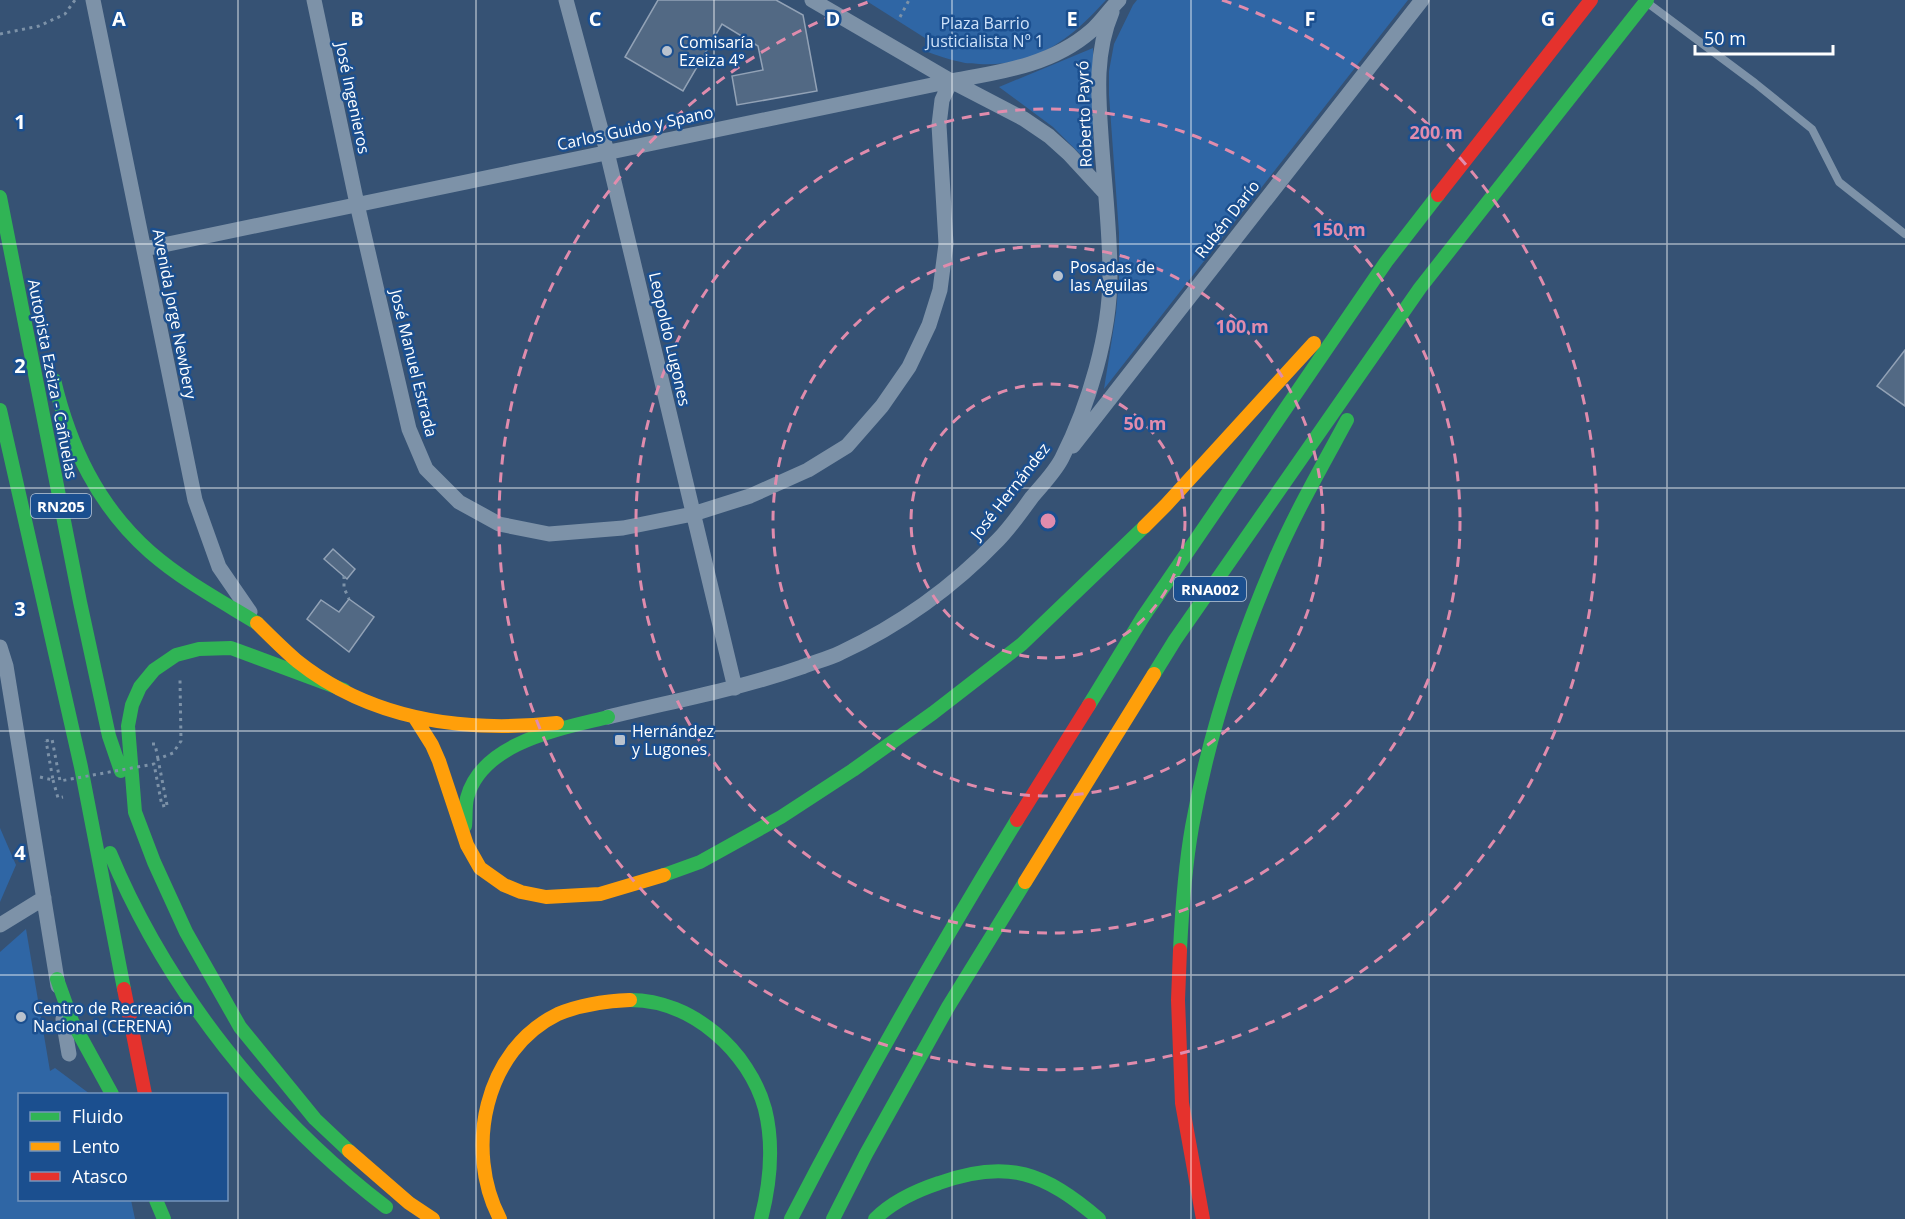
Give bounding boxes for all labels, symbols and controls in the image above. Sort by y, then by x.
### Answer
text: A [112,5,126,32]
text: B [350,5,364,32]
text: C [589,5,602,32]
text: D [826,5,840,32]
text: E [1066,5,1078,32]
text: F [1305,5,1315,32]
text: G [1541,5,1555,32]
park label: Plaza Barrio Justicialista Nº 1 [924,12,1044,52]
scale bar [1695,18,1833,56]
text: 50 m [1704,26,1746,50]
place label: Comisaría Ezeiza 4° [679,31,754,71]
street label: José Ingenieros [330,38,376,156]
marker: Comisaría Ezeiza 4° [660,44,674,58]
street label: Roberto Payró [1071,60,1097,168]
street label: Carlos Guido y Spano [555,101,715,155]
text: 1 [14,108,26,135]
text: 200 m [1409,120,1463,144]
street label: Rubén Darío [1190,176,1264,262]
text: 150 m [1312,217,1366,241]
street label: Avenida Jorge Newbery [148,227,202,402]
place label: Posadas de las Aguilas [1070,256,1155,296]
marker: Posadas de las Aguilas [1051,269,1065,283]
street label: Leopoldo Lugones [644,270,696,408]
street label: Autopista Ezeiza - Cañuelas [23,277,83,481]
street label: José Manuel Estrada [385,285,443,439]
text: 100 m [1215,314,1269,338]
text: 2 [14,352,26,379]
text: 50 m [1124,411,1166,435]
street label: José Hernández [964,438,1055,545]
road number: RN205 [31,494,91,518]
centre of rings [1038,511,1058,531]
road number: RNA002 [1174,577,1246,601]
text: 3 [14,595,26,622]
place label: Hernández y Lugones [632,720,714,760]
marker: Hernández y Lugones [613,733,627,747]
text: 4 [14,839,26,866]
place label: Centro de Recreación Nacional (CERENA) [33,997,193,1037]
marker: Centro de Recreación Nacional (CERENA) [14,1010,28,1024]
legend [18,1093,228,1201]
text: Fluido [72,1104,123,1128]
text: Lento [72,1134,120,1158]
text: Atasco [72,1164,128,1188]

